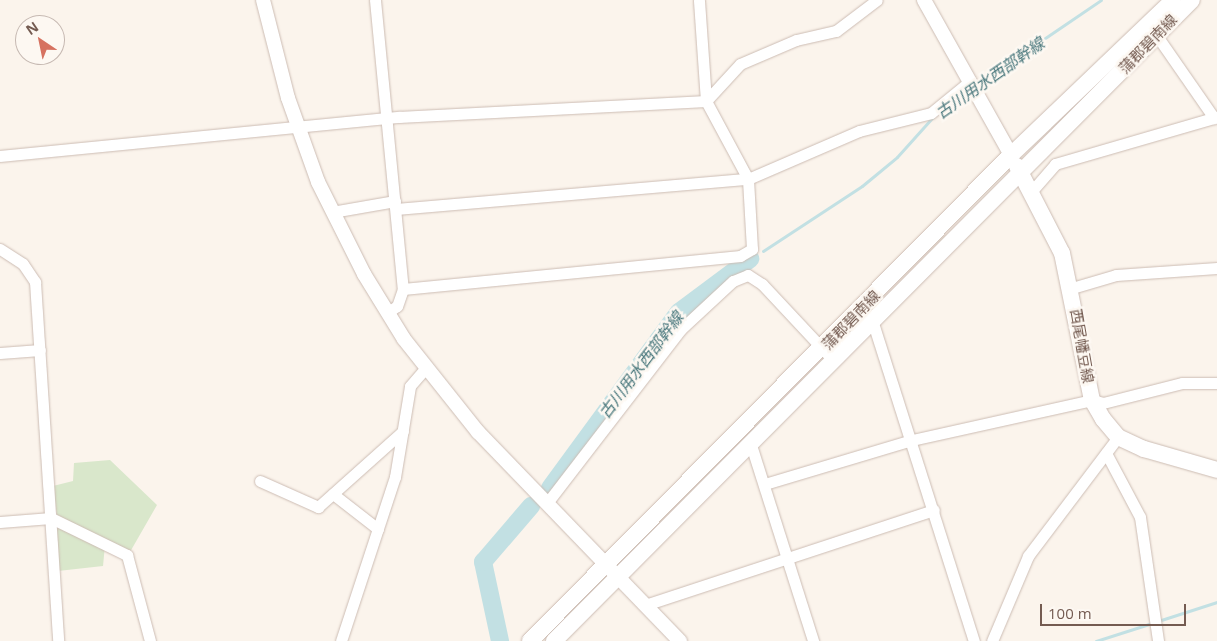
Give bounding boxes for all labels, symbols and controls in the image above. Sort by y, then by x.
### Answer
street label: 蒲郡碧南線 [1115,11,1181,77]
north arrow [15,15,65,65]
text: N [22,17,42,39]
water label: 古川用水西部幹線 [932,33,1048,123]
street label: 蒲郡碧南線 [818,287,884,353]
water label: 古川用水西部幹線 [595,308,687,422]
street label: 西尾幡豆線 [1067,308,1097,384]
scale bar [1042,594,1188,626]
text: 100 m [1048,603,1092,623]

